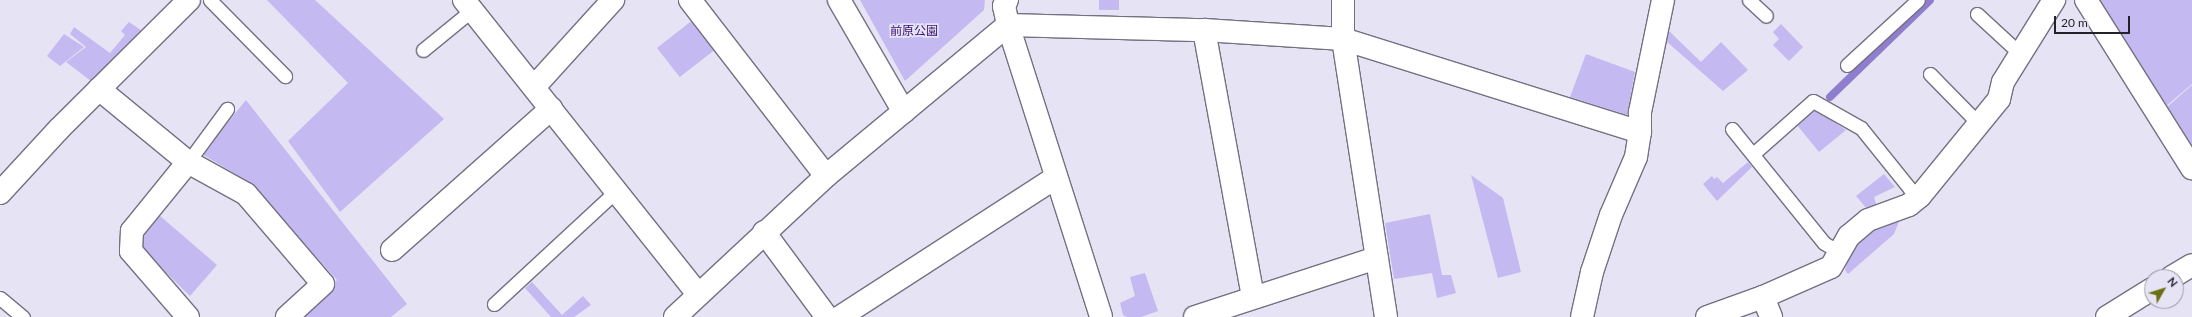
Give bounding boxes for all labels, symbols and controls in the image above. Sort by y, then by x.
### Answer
scale bar [2056,8,2132,34]
text: 20 m [2061,15,2088,30]
park label: 前原公園 [890,24,938,38]
north arrow [2144,269,2184,309]
text: N [2165,274,2181,289]

